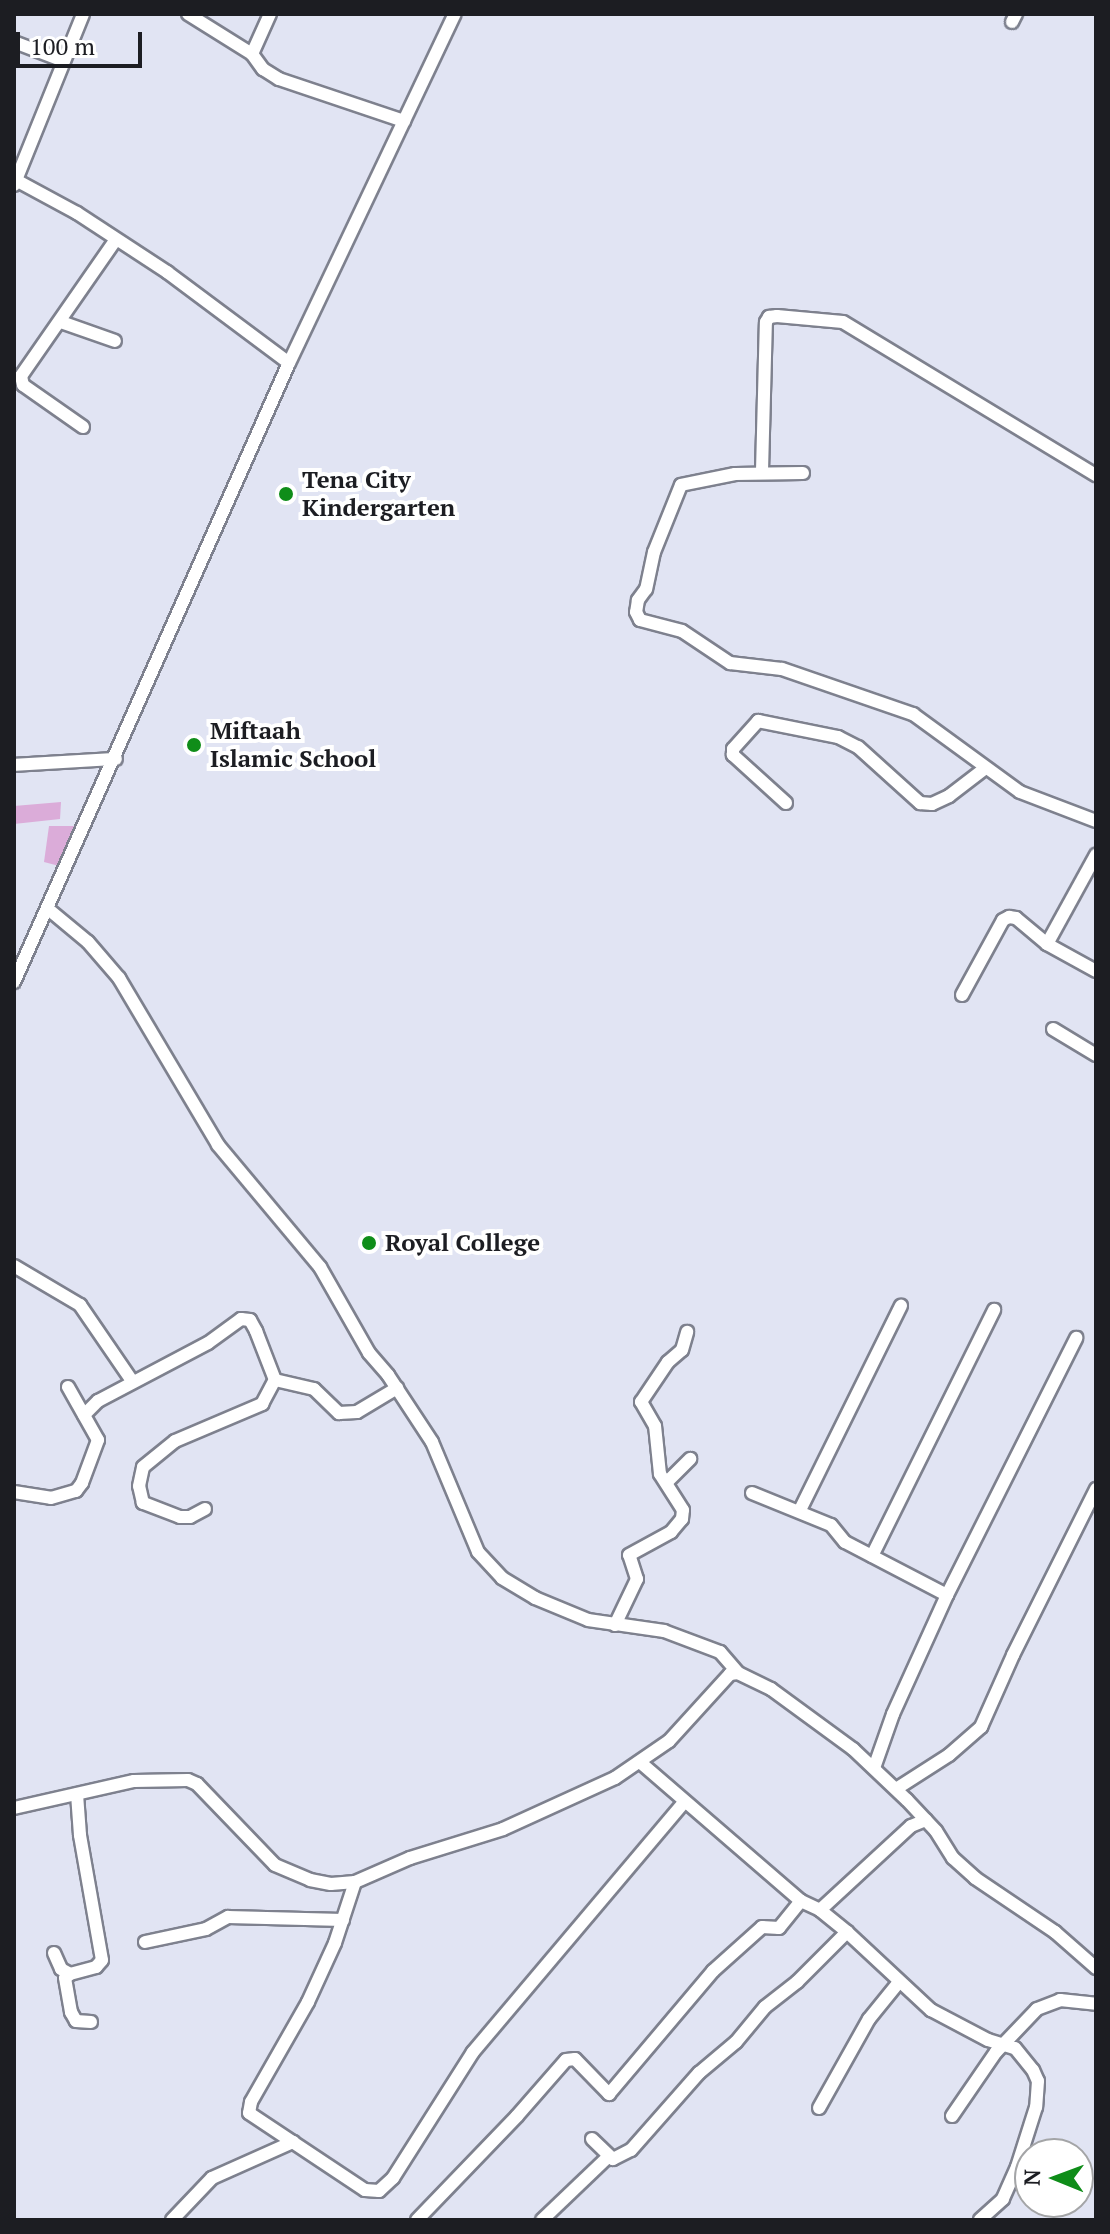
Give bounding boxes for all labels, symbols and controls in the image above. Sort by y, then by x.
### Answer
scale bar [20,16,146,66]
text: 100 m [30,30,95,62]
place label: Tena City Kindergarten [302,466,455,522]
marker: Tena City Kindergarten [277,485,295,503]
place label: Miftaah Islamic School [210,717,376,773]
marker: Miftaah Islamic School [185,736,203,754]
place label: Royal College [385,1229,540,1257]
marker: Royal College [360,1234,378,1252]
north arrow [1014,2138,1094,2218]
text: N [1017,2169,1046,2186]

